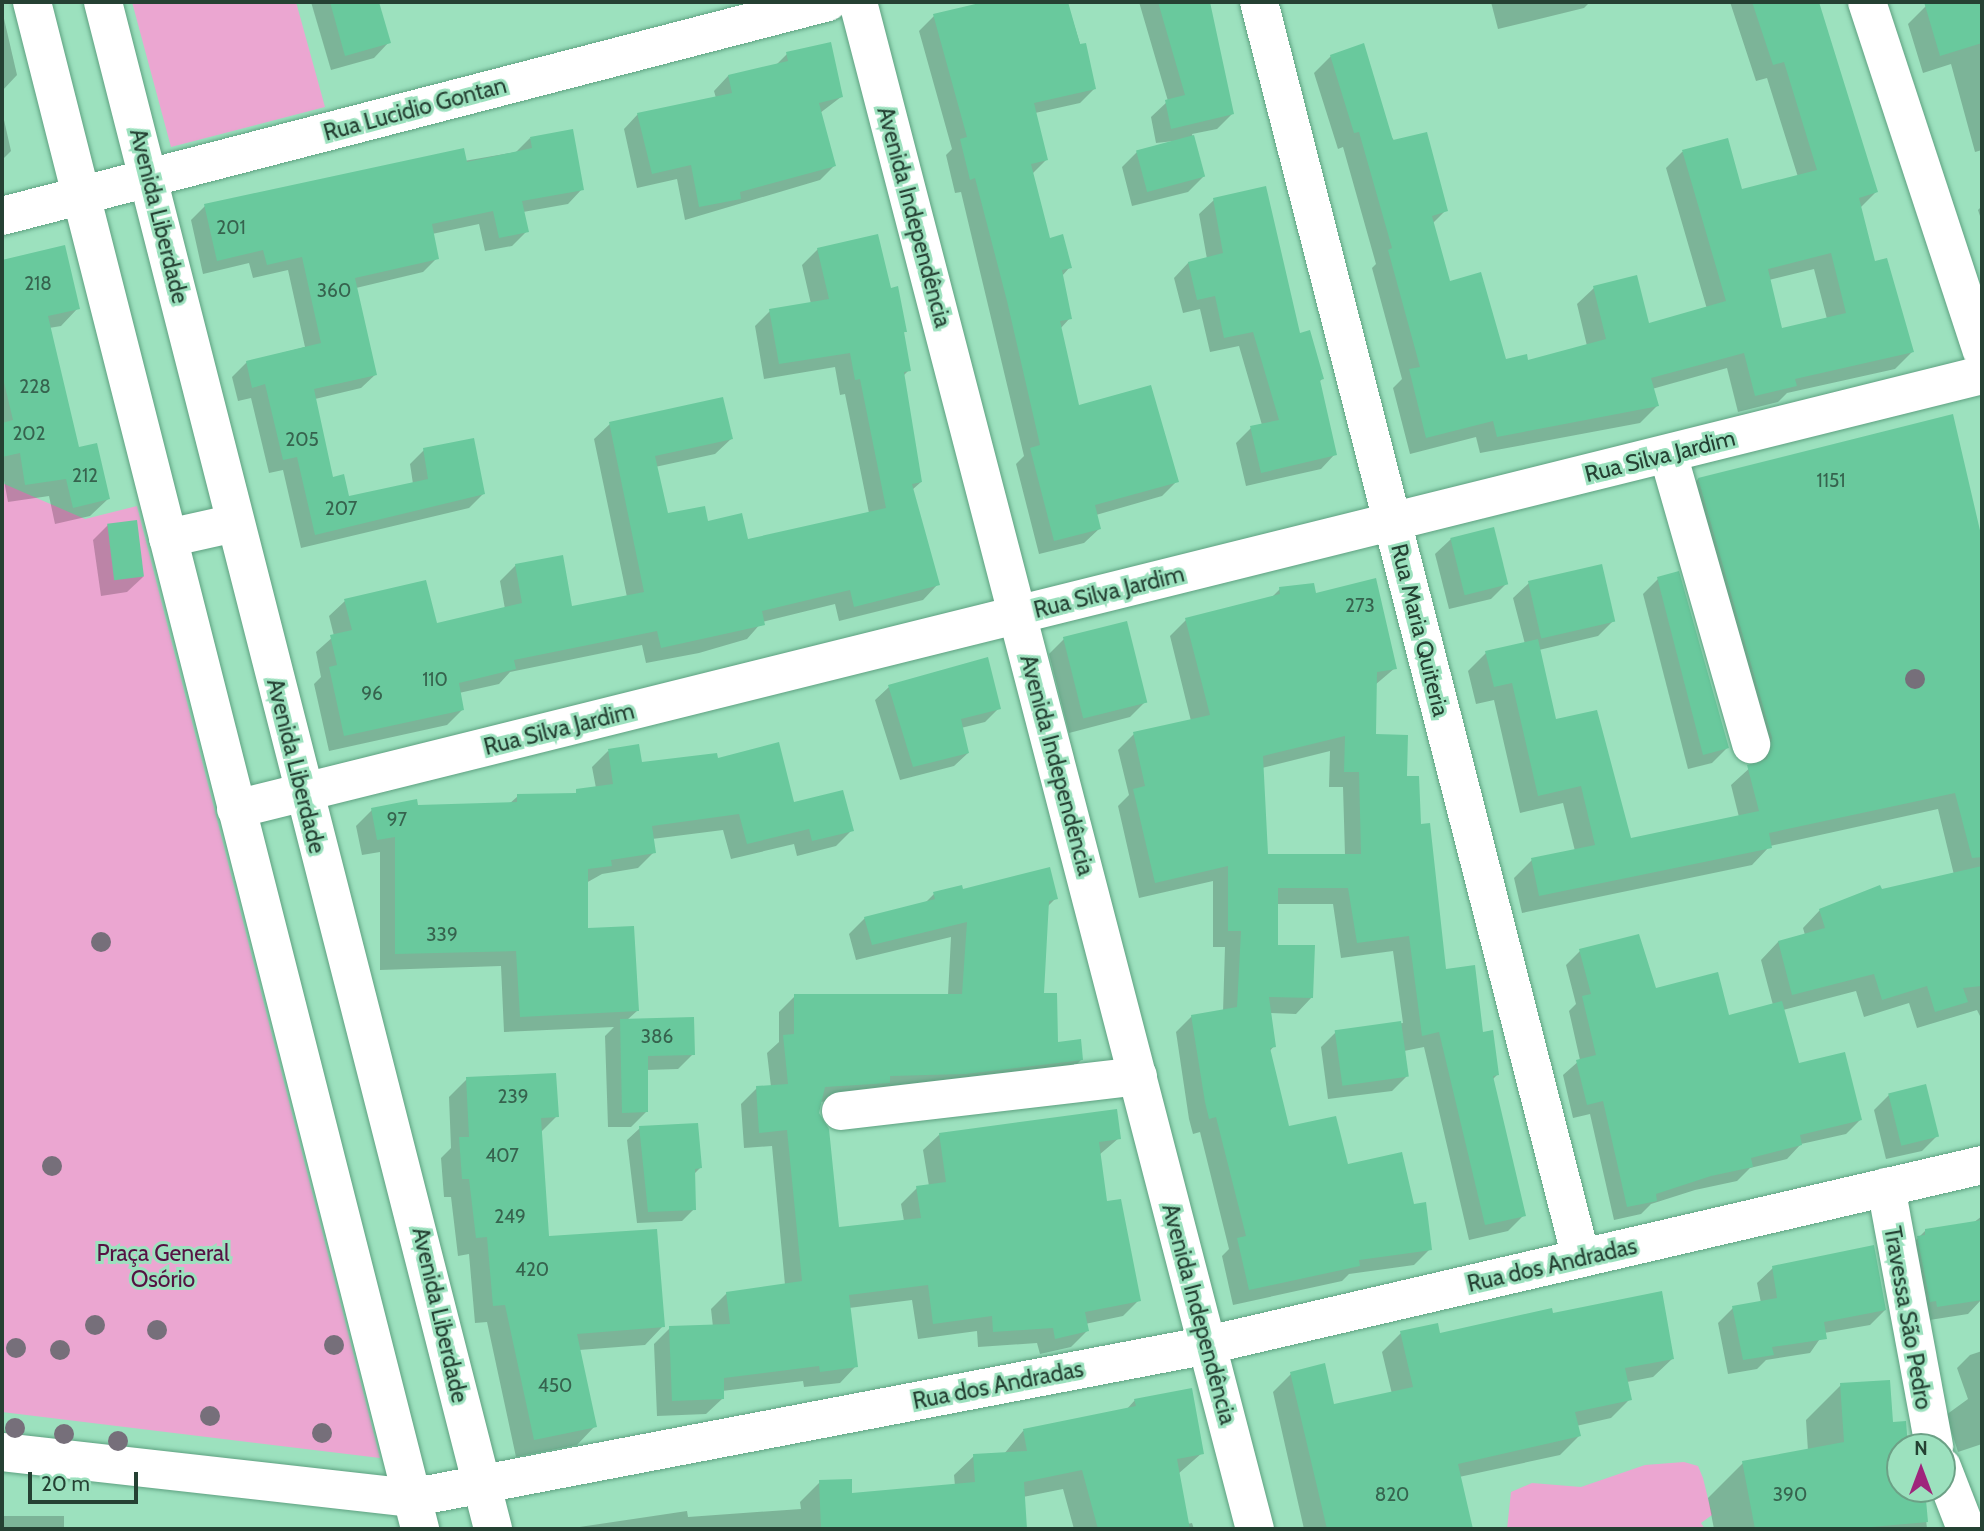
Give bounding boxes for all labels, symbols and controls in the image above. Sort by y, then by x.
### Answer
street label: Rua Lucidio Gontan [320,71,510,147]
street label: Avenida Independência [871,104,957,330]
street label: Avenida Liberdade [124,126,194,306]
house number: 201 [216,217,246,239]
house number: 218 [24,273,52,295]
house number: 360 [317,280,351,302]
house number: 228 [19,376,51,398]
house number: 202 [12,423,46,445]
street label: Rua Silva Jardim [1582,424,1738,488]
house number: 205 [285,429,319,451]
house number: 212 [72,465,98,487]
house number: 1151 [1817,470,1845,492]
house number: 207 [325,498,357,520]
street label: Rua Maria Quiteria [1385,541,1455,719]
street label: Rua Silva Jardim [1031,560,1187,624]
house number: 273 [1345,595,1375,617]
street label: Avenida Independência [1014,652,1100,878]
house number: 110 [422,669,448,691]
street label: Avenida Liberdade [261,676,331,856]
house number: 96 [361,683,383,705]
street label: Rua Silva Jardim [481,697,637,761]
house number: 97 [387,809,407,831]
house number: 339 [426,924,458,946]
house number: 386 [641,1026,673,1048]
house number: 239 [497,1086,529,1108]
house number: 407 [485,1145,519,1167]
street label: Avenida Independência [1156,1201,1242,1427]
house number: 249 [494,1206,526,1228]
street label: Travessa São Pedro [1878,1224,1938,1412]
street label: Avenida Liberdade [406,1225,474,1405]
street label: Rua dos Andradas [1464,1232,1640,1298]
park label: Praça General Osório [96,1239,230,1293]
house number: 420 [515,1259,549,1281]
street label: Rua dos Andradas [910,1355,1086,1415]
house number: 450 [538,1375,572,1397]
north arrow [1886,1433,1956,1503]
text: N [1914,1437,1928,1460]
scale bar [32,1458,142,1502]
text: 20 m [41,1471,90,1496]
house number: 820 [1375,1484,1409,1506]
house number: 390 [1773,1484,1807,1506]

